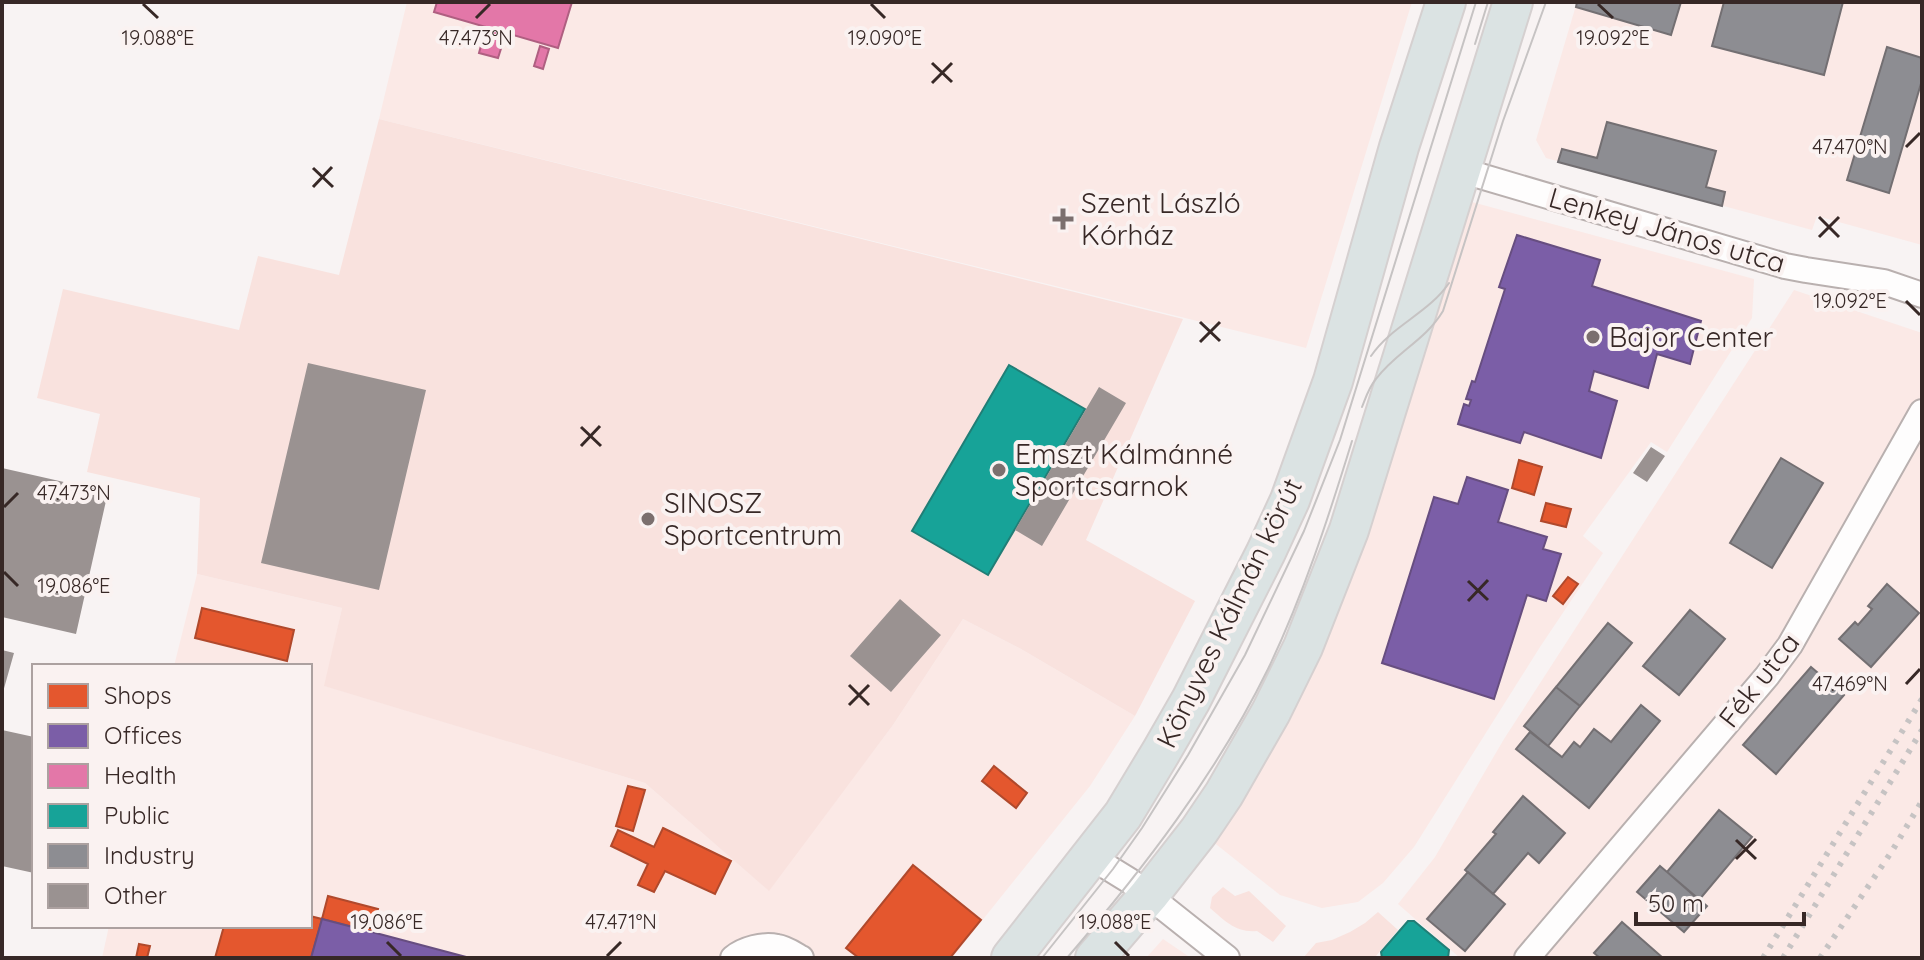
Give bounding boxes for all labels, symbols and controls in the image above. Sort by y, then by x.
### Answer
text: 19.088°E [122,25,194,50]
text: 47.473°N [439,25,513,50]
text: 19.090°E [848,25,922,50]
text: 19.092°E [1576,25,1650,50]
text: 47.470°N [1812,134,1888,159]
street label: Lenkey János utca [1545,179,1789,280]
place label: Szent László Kórház [1081,185,1241,252]
marker: Szent László Kórház [1052,208,1074,230]
text: 19.092°E [1813,288,1887,313]
place label: Bajor Center [1609,319,1774,354]
marker: Bajor Center [1584,328,1602,346]
place label: Emszt Kálmánné Sportcsarnok [1015,436,1233,503]
marker: Emszt Kálmánné Sportcsarnok [990,461,1008,479]
street label: Könyves Kálmán körút [1148,472,1309,753]
text: 47.473°N [37,480,111,505]
place label: SINOSZ Sportcentrum [664,485,842,552]
marker: SINOSZ Sportcentrum [639,510,657,528]
text: 19.086°E [38,573,110,598]
street label: Fék utca [1711,625,1806,734]
legend [32,664,312,928]
text: 47.469°N [1812,671,1888,696]
text: Shops [104,680,171,710]
text: Offices [104,720,182,750]
text: Health [104,760,177,790]
text: Public [104,800,169,830]
text: Industry [104,840,195,870]
scale bar [1636,876,1804,926]
text: Other [104,880,167,910]
text: 50 m [1648,888,1704,918]
text: 19.086°E [351,909,423,934]
text: 47.471°N [585,909,657,934]
text: 19.088°E [1079,909,1151,934]

